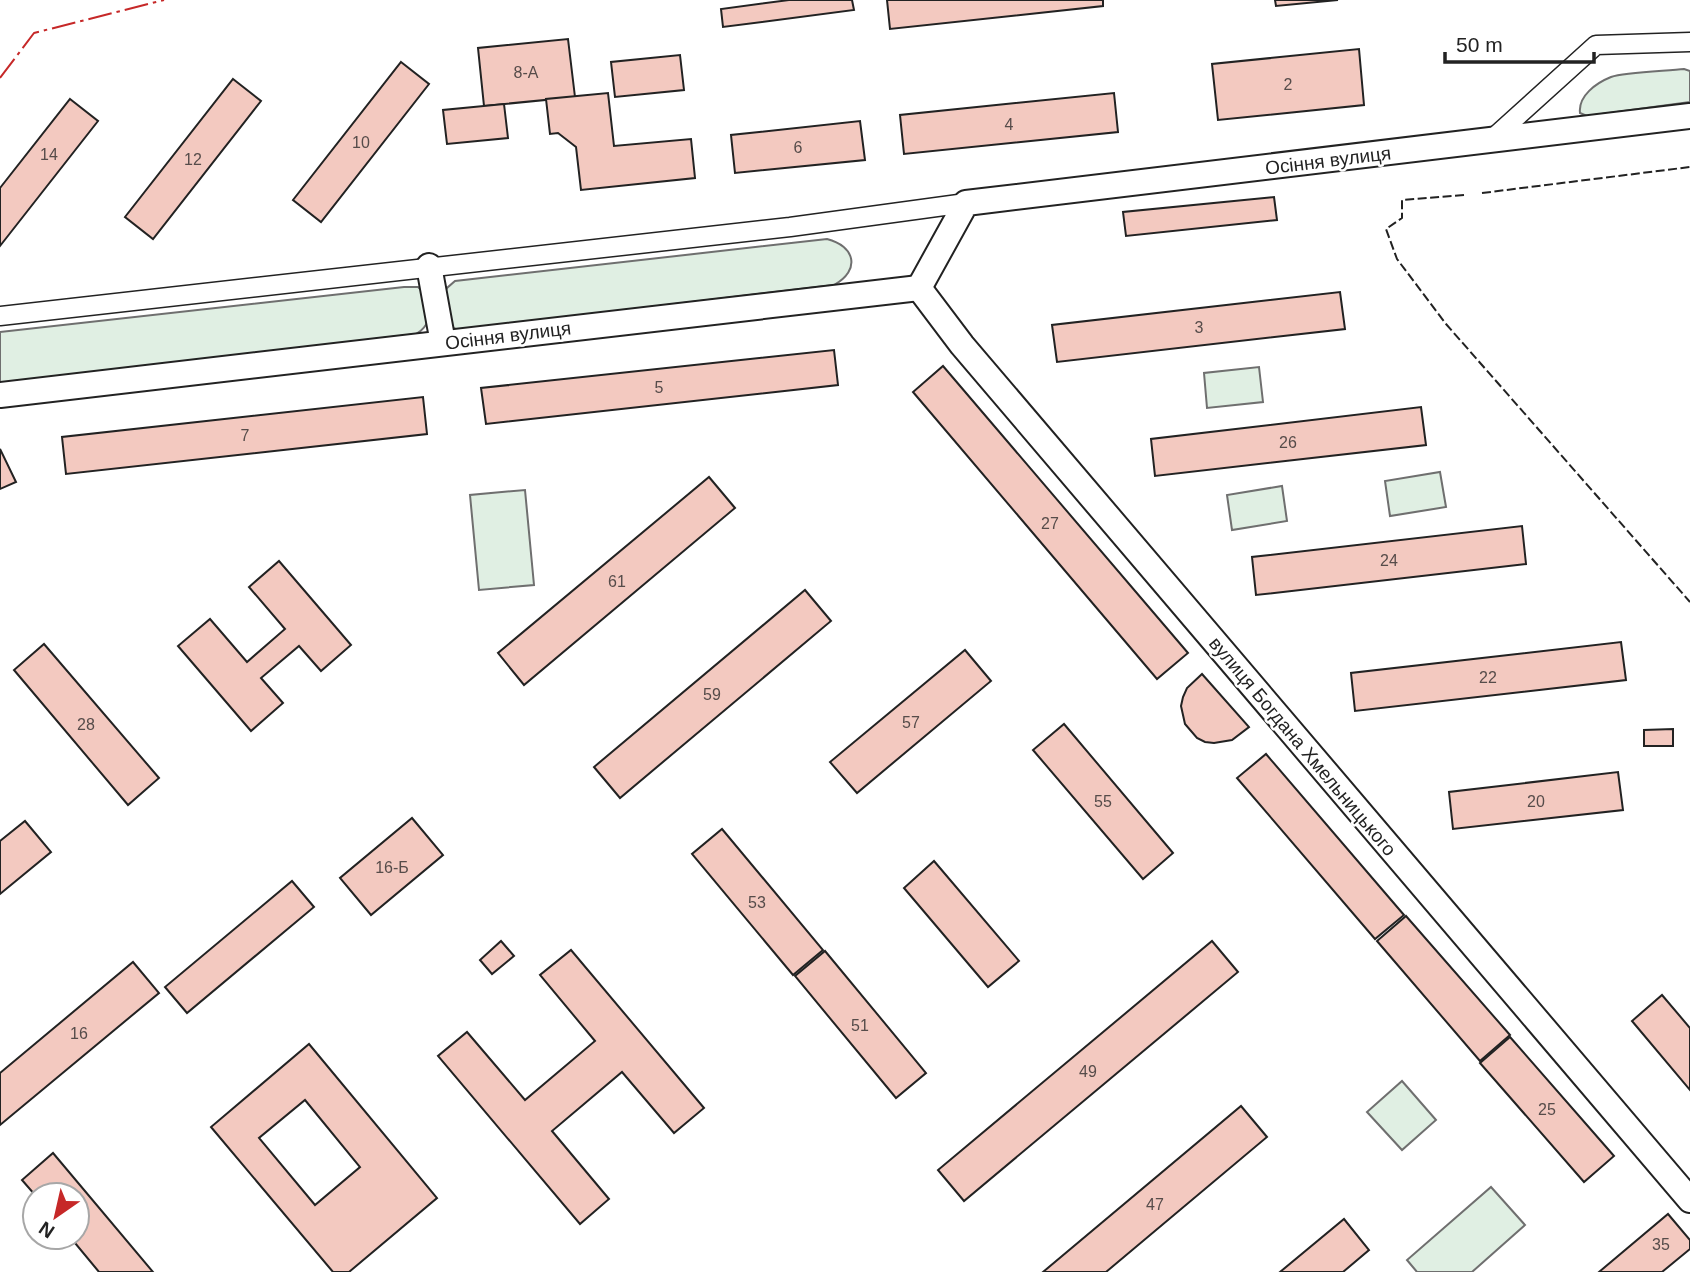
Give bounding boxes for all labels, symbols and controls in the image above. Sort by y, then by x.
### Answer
scale bar [1445,21,1594,65]
text: 50 m [1456,33,1503,56]
house number: 8-А [514,64,539,81]
house number: 2 [1284,76,1293,93]
house number: 4 [1005,116,1014,133]
house number: 10 [352,134,370,151]
house number: 6 [794,139,803,156]
street label: Осіння вулиця [1264,142,1392,179]
house number: 14 [40,146,58,163]
house number: 12 [184,151,202,168]
street label: Осіння вулиця [444,317,572,354]
house number: 3 [1195,319,1204,336]
house number: 5 [655,379,664,396]
house number: 7 [241,427,250,444]
house number: 26 [1279,434,1297,451]
house number: 27 [1041,515,1059,532]
house number: 24 [1380,552,1398,569]
house number: 61 [608,573,626,590]
street label: вулиця Богдана Хмельницького [1205,633,1400,860]
house number: 22 [1479,669,1497,686]
house number: 59 [703,686,721,703]
house number: 57 [902,714,920,731]
house number: 28 [77,716,95,733]
house number: 55 [1094,793,1112,810]
house number: 20 [1527,793,1545,810]
house number: 16-Б [375,859,409,876]
house number: 53 [748,894,766,911]
house number: 51 [851,1017,869,1034]
house number: 16 [70,1025,88,1042]
house number: 49 [1079,1063,1097,1080]
house number: 25 [1538,1101,1556,1118]
north arrow [21,1181,91,1251]
house number: 47 [1146,1196,1164,1213]
text: N [35,1217,58,1242]
house number: 35 [1652,1236,1670,1253]

